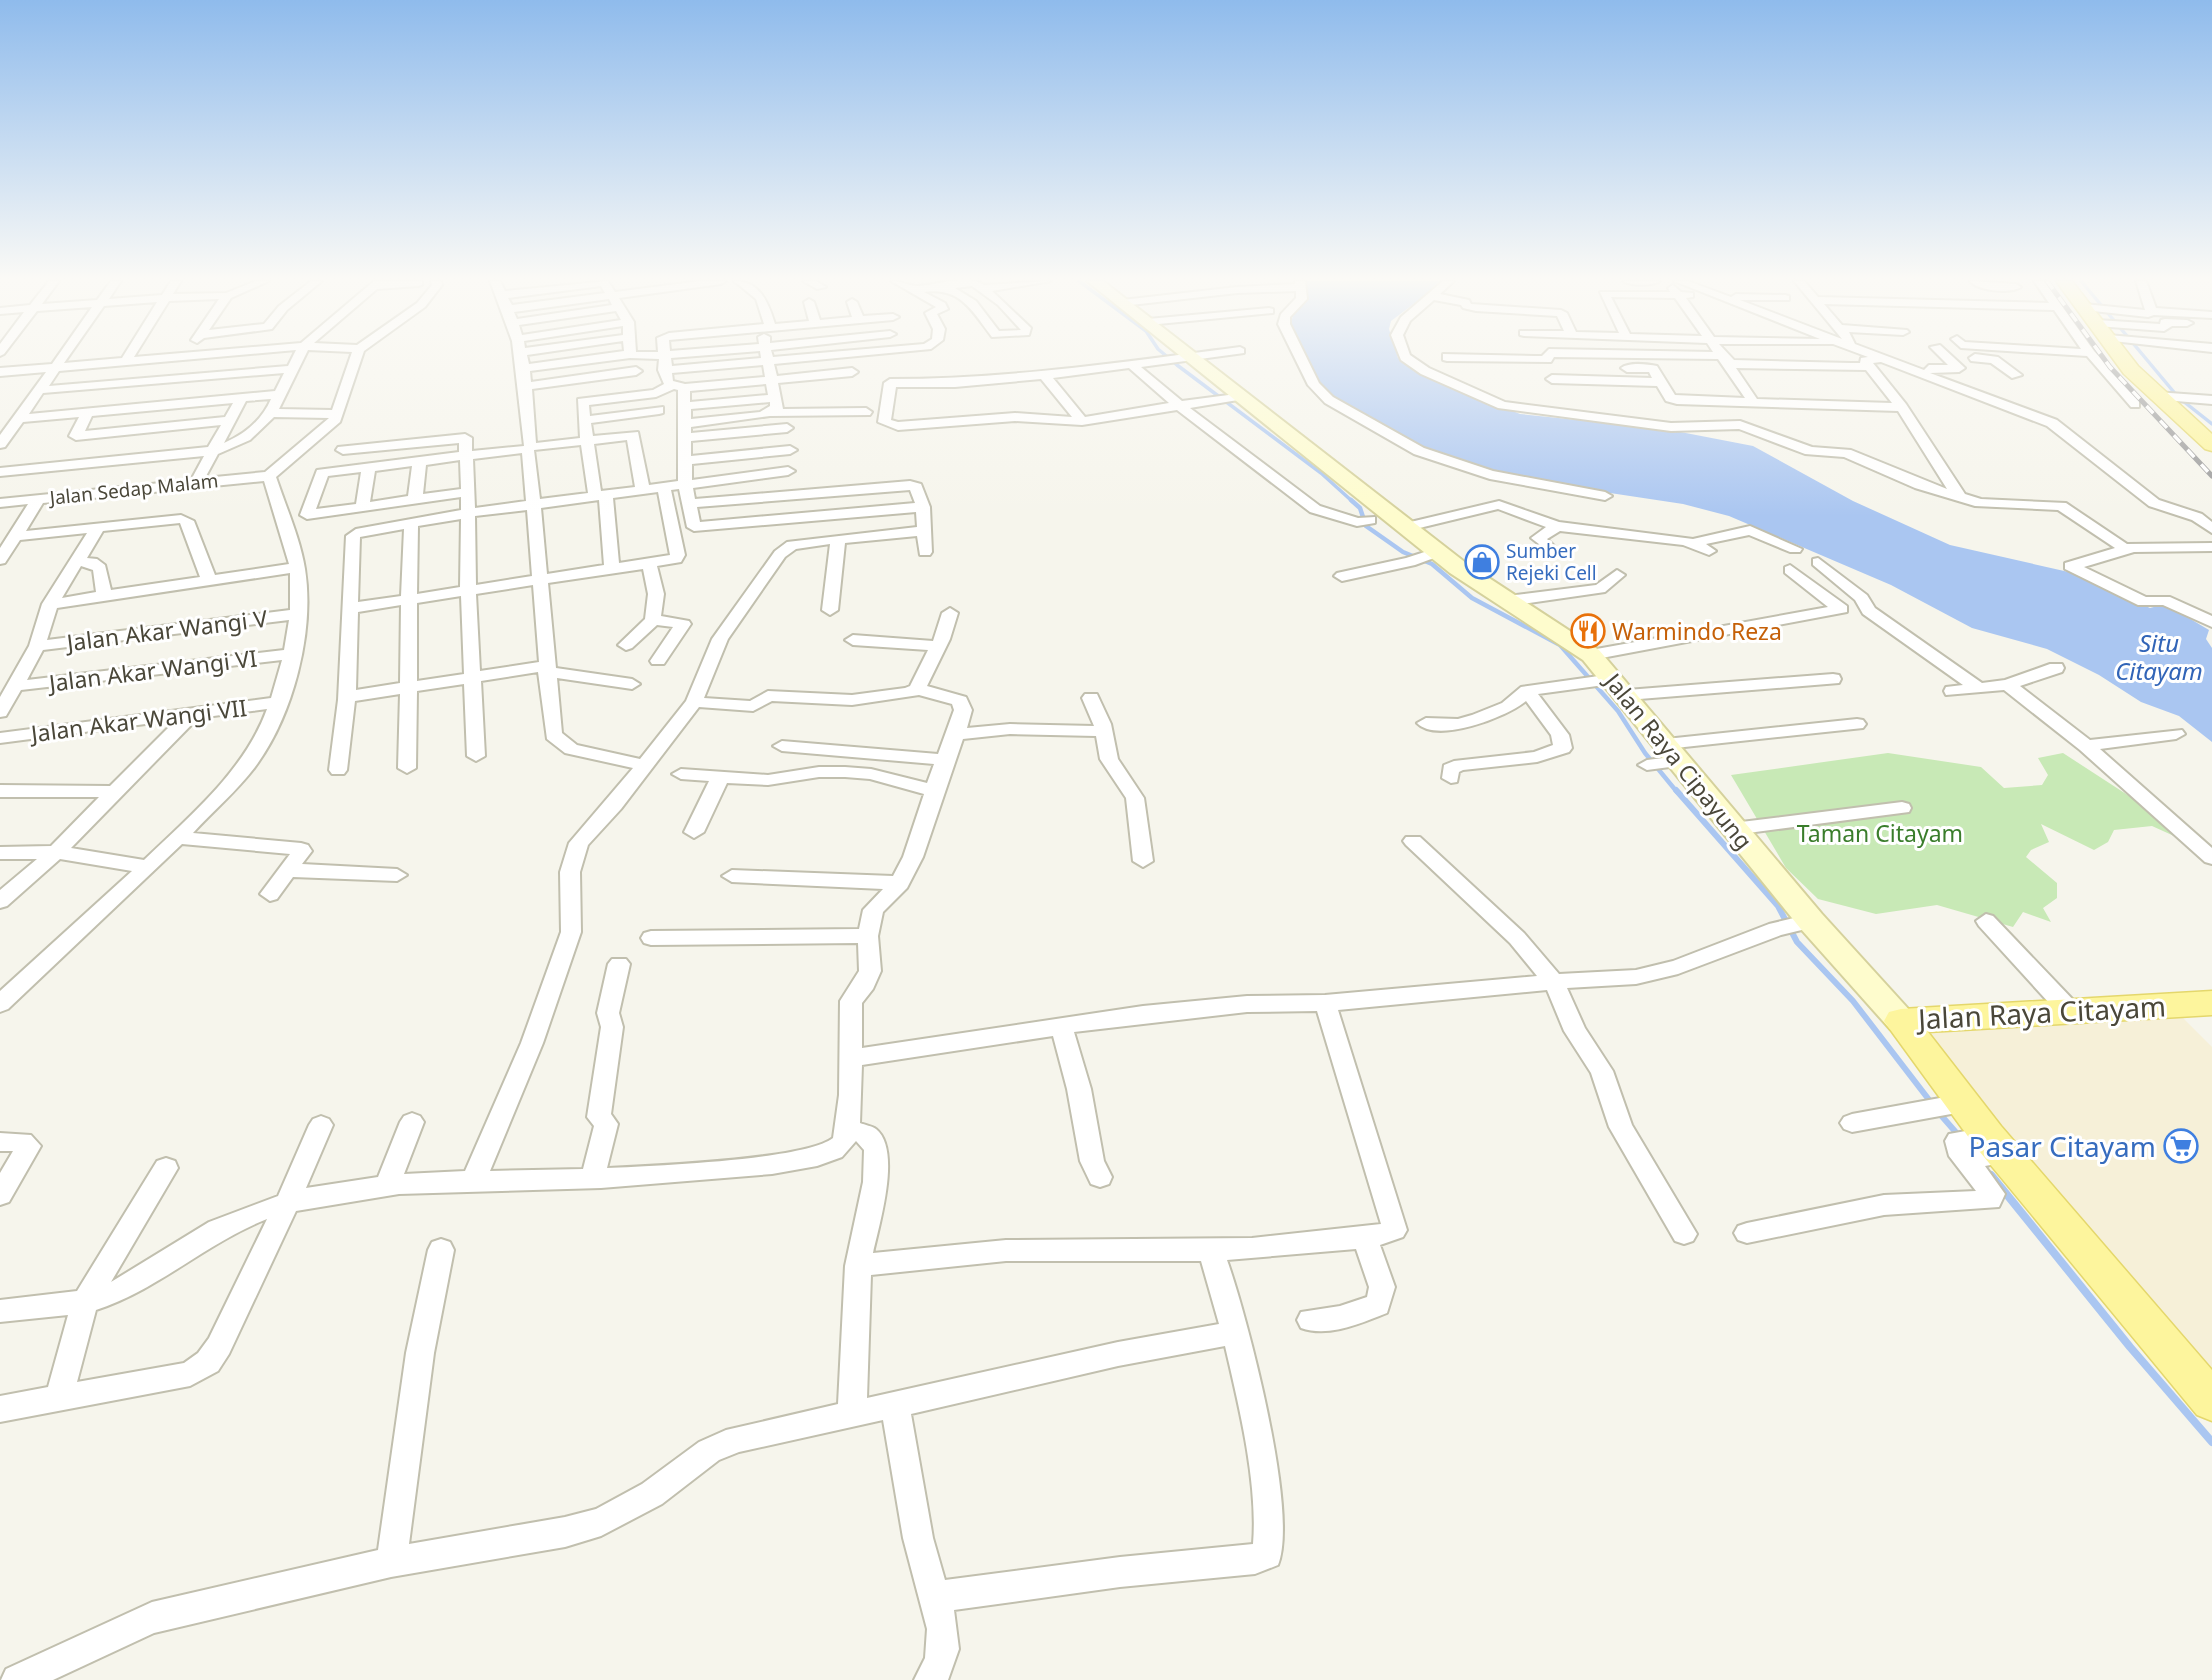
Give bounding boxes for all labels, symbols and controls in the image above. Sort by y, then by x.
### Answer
street label: Jalan Sedap Malam [46,467,220,511]
place label: Sumber Rejeki Cell [1506,538,1597,586]
shop icon: Sumber Rejeki Cell [1463,543,1501,581]
street label: Jalan Akar Wangi V [63,602,269,658]
restaurant icon: Warmindo Reza [1569,612,1607,650]
place label: Warmindo Reza [1612,615,1782,647]
water label: Situ Citayam [2115,626,2203,687]
street label: Jalan Akar Wangi VI [45,641,259,699]
street label: Jalan Raya Cipayung [1597,665,1760,856]
street label: Jalan Akar Wangi VII [27,691,249,749]
park label: Taman Citayam [1797,817,1963,849]
street label: Jalan Raya Citayam [1914,987,2167,1038]
place label: Pasar Citayam [1968,1127,2156,1165]
supermarket icon: Pasar Citayam [2162,1127,2200,1165]

